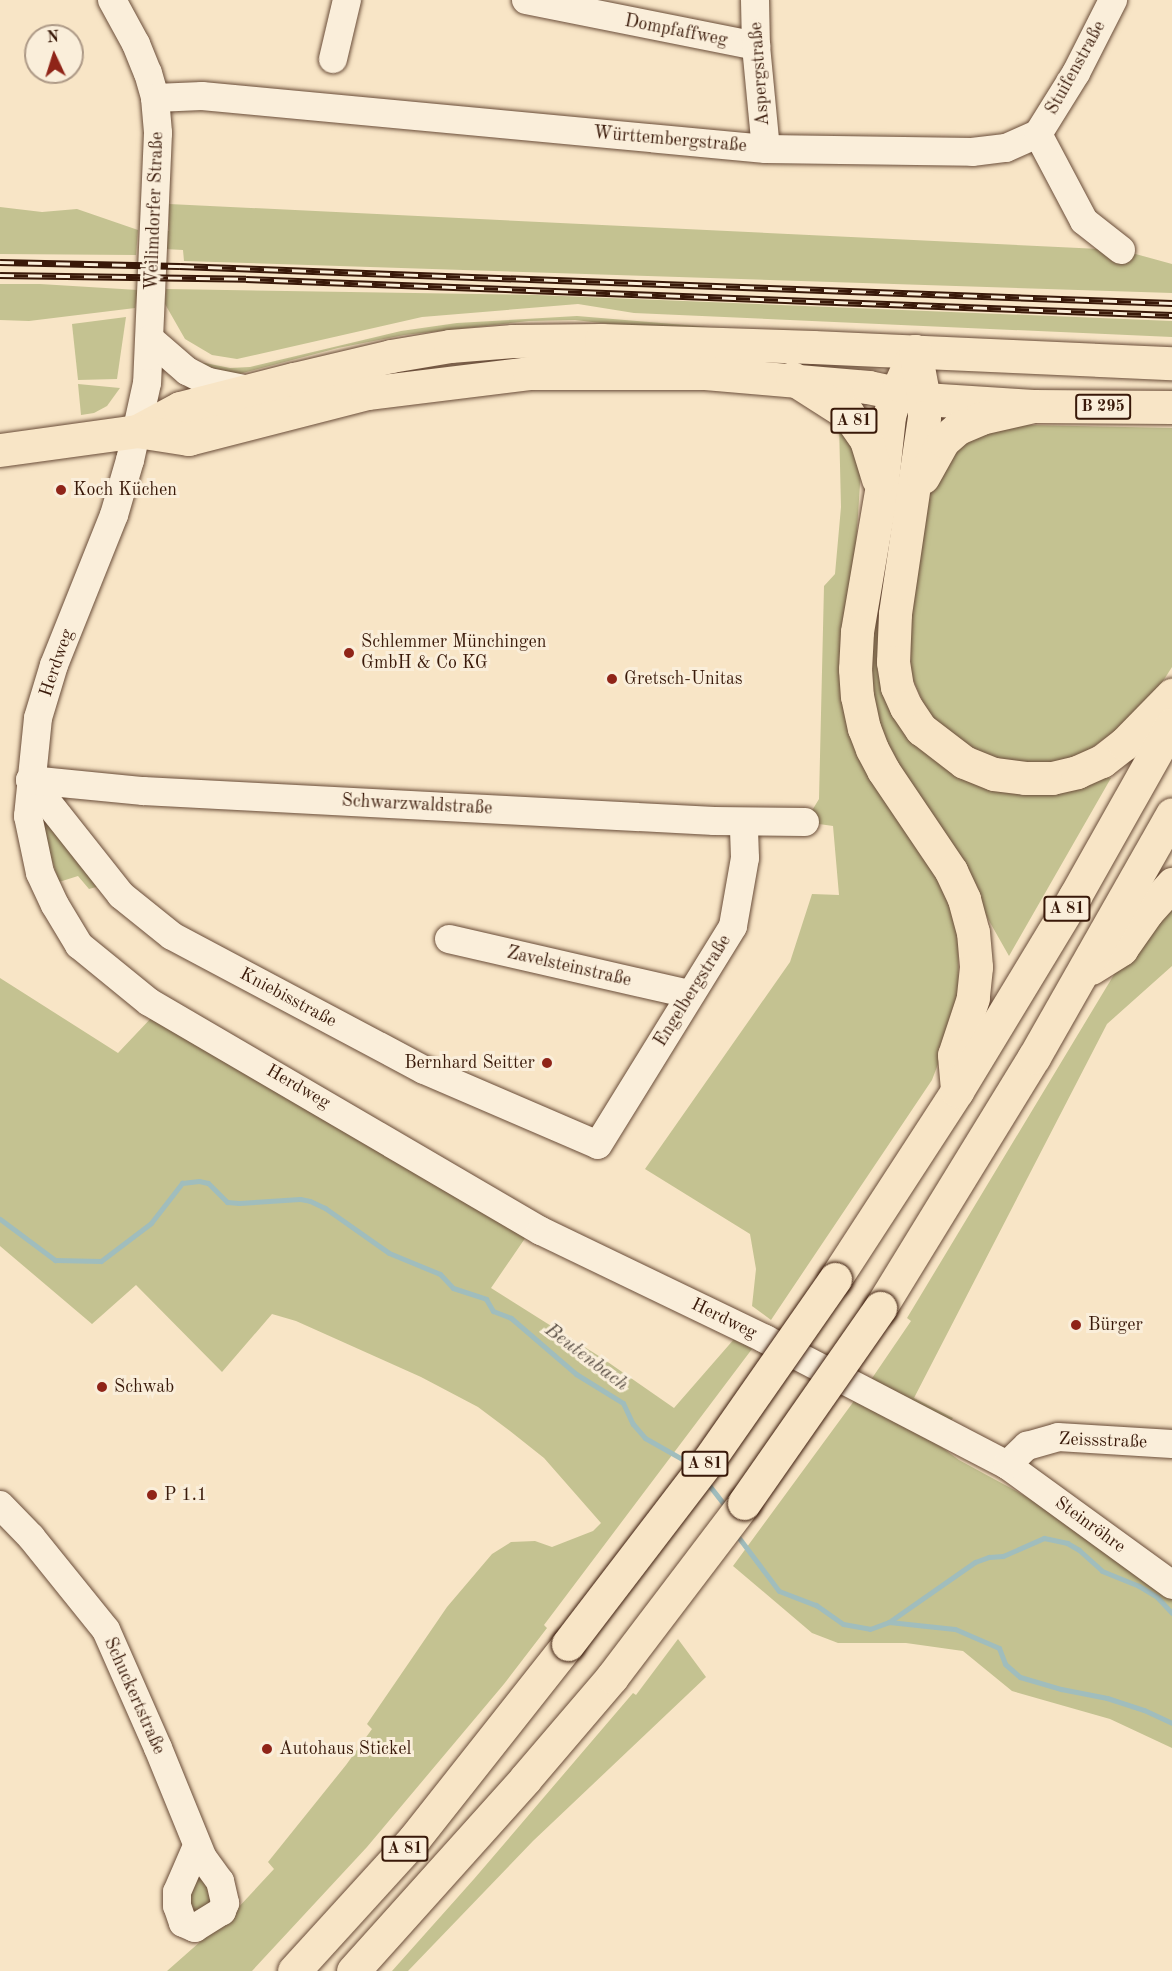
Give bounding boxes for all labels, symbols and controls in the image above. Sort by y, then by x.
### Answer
street label: Dompfaffweg [623,10,729,52]
street label: Stuifenstraße [1041,17,1111,119]
street label: Aspergstraße [746,21,774,127]
north arrow [24,24,84,84]
text: N [46,30,60,46]
street label: Württembergstraße [592,123,748,157]
street label: Weilimdorfer Straße [141,131,169,291]
road number: B 295 [1074,394,1132,420]
road number: A 81 [830,408,878,434]
place label: Koch Küchen [73,479,177,501]
marker: Koch Küchen [54,483,68,497]
street label: Herdweg [35,626,79,700]
place label: Schlemmer Münchingen GmbH & Co KG [361,632,547,674]
marker: Schlemmer Münchingen GmbH & Co KG [342,646,356,660]
place label: Gretsch-Unitas [624,668,743,690]
marker: Gretsch-Unitas [605,672,619,686]
street label: Schwarzwaldstraße [341,790,493,820]
road number: A 81 [1043,896,1091,922]
street label: Engelbergstraße [650,931,736,1051]
street label: Zavelsteinstraße [505,942,633,992]
street label: Kniebisstraße [236,963,340,1033]
place label: Bernhard Seitter [404,1052,535,1074]
marker: Bernhard Seitter [540,1056,554,1070]
street label: Herdweg [262,1060,334,1114]
street label: Herdweg [688,1294,760,1344]
place label: Bürger [1088,1314,1143,1336]
marker: Bürger [1069,1318,1083,1332]
water label: Beutenbach [539,1319,633,1397]
place label: Schwab [114,1376,174,1398]
marker: Schwab [95,1380,109,1394]
street label: Zeissstraße [1058,1429,1148,1453]
road number: A 81 [681,1451,729,1477]
place label: P 1.1 [164,1484,207,1506]
marker: P 1.1 [145,1488,159,1502]
street label: Steinröhre [1050,1492,1130,1558]
street label: Schuckertstraße [99,1634,169,1758]
place label: Autohaus Stickel [279,1738,411,1760]
marker: Autohaus Stickel [260,1742,274,1756]
road number: A 81 [381,1836,429,1862]

